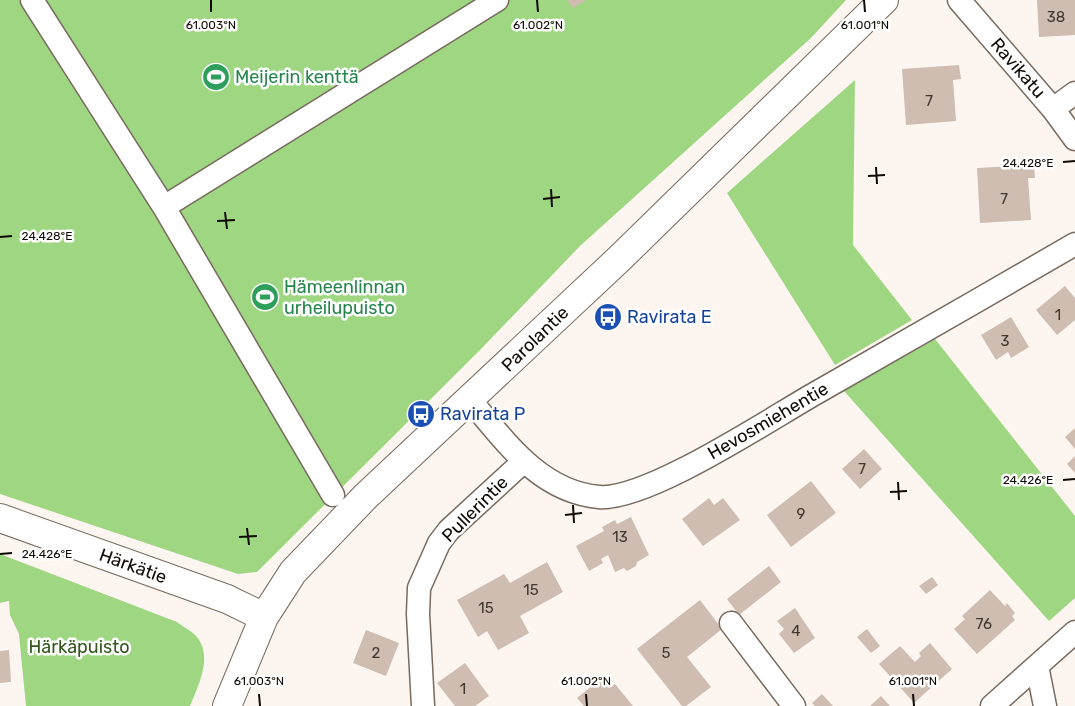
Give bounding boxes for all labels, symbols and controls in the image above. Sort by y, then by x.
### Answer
house number: 38 [1047,8,1065,26]
text: 61.003°N [186,18,236,32]
text: 61.002°N [513,18,563,32]
text: 61.001°N [841,18,889,32]
street label: Ravikatu [986,33,1050,103]
sports icon: Meijerin kenttä [201,62,231,92]
place label: Meijerin kenttä [235,66,359,88]
house number: 7 [925,92,933,110]
text: 24.428°E [1002,156,1054,170]
house number: 7 [1000,190,1008,208]
text: 24.428°E [21,229,73,243]
place label: Hämeenlinnan urheilupuisto [284,276,405,319]
sports icon: Hämeenlinnan urheilupuisto [250,282,280,312]
street label: Parolantie [497,302,573,376]
bus stop icon: Ravirata E [593,302,623,332]
place label: Ravirata E [627,306,712,328]
house number: 1 [1055,306,1061,324]
house number: 3 [1000,332,1010,350]
street label: Hevosmiehentie [704,378,832,464]
bus stop icon: Ravirata P [406,399,436,429]
place label: Ravirata P [440,403,525,425]
house number: 7 [858,460,866,478]
street label: Pullerintie [437,471,513,547]
text: 24.426°E [1003,473,1053,487]
house number: 9 [797,505,806,523]
house number: 13 [612,528,628,546]
street label: Härkätie [96,544,170,588]
text: 24.426°E [22,547,72,561]
house number: 15 [523,581,539,599]
house number: 15 [478,599,494,617]
house number: 76 [976,615,992,633]
house number: 4 [791,622,801,640]
park label: Härkäpuisto [28,636,130,658]
house number: 2 [372,644,381,662]
house number: 5 [662,644,671,662]
text: 61.003°N [234,674,284,688]
text: 61.002°N [561,674,611,688]
text: 61.001°N [889,674,937,688]
house number: 1 [460,680,466,698]

